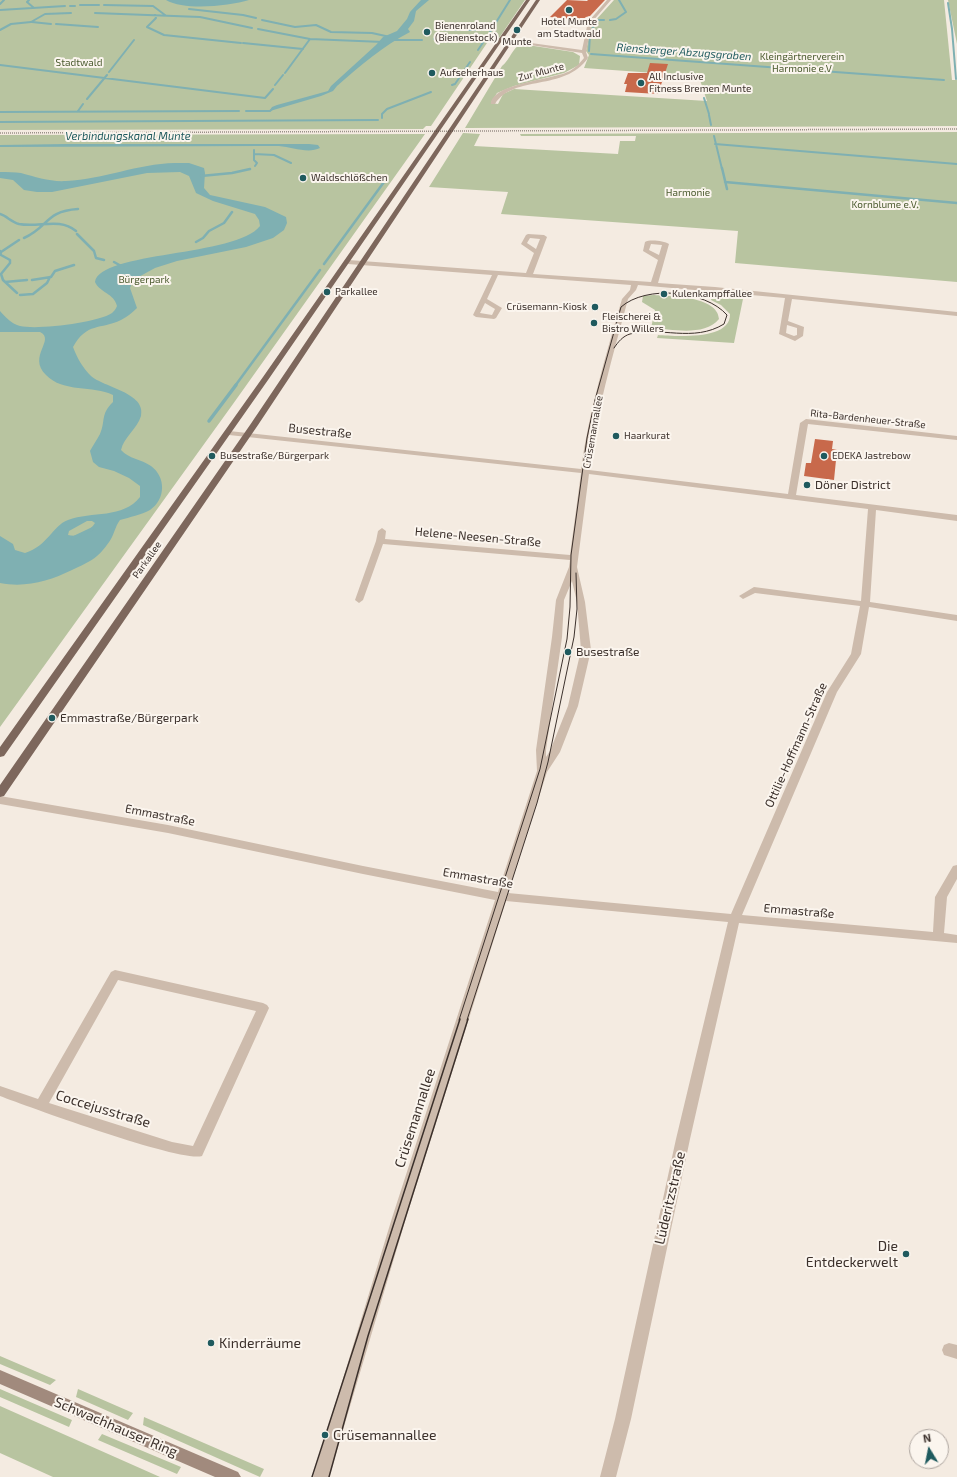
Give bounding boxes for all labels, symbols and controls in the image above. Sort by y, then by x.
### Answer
marker: Hotel Munte am Stadtwald [564,5,574,15]
place label: Hotel Munte am Stadtwald [537,16,601,40]
place label: Bienenroland (Bienenstock) [435,20,497,44]
marker: Munte [512,25,522,35]
marker: Bienenroland (Bienenstock) [422,27,432,37]
place label: Munte [502,36,532,48]
water label: Riensberger Abzugsgraben [616,41,752,63]
park label: Kleingärtnerverein Harmonie e.V [760,51,844,74]
park label: Stadtwald [56,57,102,69]
street label: Zur Munte [517,60,565,84]
place label: Aufseherhaus [440,67,503,79]
marker: Aufseherhaus [427,68,437,78]
place label: All Inclusive Fitness Bremen Munte [649,71,751,94]
marker: All Inclusive Fitness Bremen Munte [636,78,646,88]
water label: Verbindungskanal Munte [65,129,191,143]
place label: Waldschlößchen [311,172,388,184]
marker: Waldschlößchen [298,173,308,183]
park label: Harmonie [666,187,710,199]
park label: Kornblume e.V. [851,199,919,211]
park label: Bürgerpark [118,274,170,286]
place label: Parkallee [335,286,378,298]
marker: Parkallee [322,287,332,297]
place label: Kulenkampffallee [672,288,752,300]
marker: Kulenkampffallee [659,289,669,299]
place label: Crüsemann-Kiosk [507,301,587,313]
marker: Crüsemann-Kiosk [590,302,600,312]
place label: Fleischerei & Bistro Willers [602,311,664,334]
marker: Fleischerei & Bistro Willers [589,318,599,328]
street label: Crüsemannallee [581,395,605,469]
street label: Rita-Bardenheuer-Straße [810,407,926,431]
street label: Busestraße [288,421,352,441]
place label: Haarkurat [624,430,670,442]
marker: Haarkurat [611,431,621,441]
place label: Busestraße/Bürgerpark [220,450,329,462]
place label: EDEKA Jastrebow [832,450,911,462]
marker: Busestraße/Bürgerpark [207,451,217,461]
marker: EDEKA Jastrebow [819,451,829,461]
place label: Döner District [815,478,891,492]
marker: Döner District [802,480,812,490]
street label: Helene-Neesen-Straße [414,524,542,550]
street label: Parkallee [130,539,164,581]
place label: Busestraße [576,645,639,659]
marker: Busestraße [563,647,573,657]
street label: Ottilie-Hoffmann-Straße [762,680,830,810]
place label: Emmastraße/Bürgerpark [60,711,199,725]
marker: Emmastraße/Bürgerpark [47,713,57,723]
street label: Emmastraße [124,801,196,829]
street label: Emmastraße [442,865,514,891]
street label: Emmastraße [763,901,835,921]
street label: Crüsemannallee [391,1066,439,1170]
street label: Coccejusstraße [54,1087,152,1131]
street label: Lüderitzstraße [651,1150,689,1246]
place label: Die Entdeckerwelt [806,1238,898,1270]
marker: Die Entdeckerwelt [901,1249,911,1259]
place label: Kinderräume [219,1335,301,1351]
marker: Kinderräume [206,1338,216,1348]
street label: Schwachhauser Ring [52,1393,180,1461]
place label: Crüsemannallee [333,1427,436,1443]
north arrow [909,1429,949,1469]
marker: Crüsemannallee [320,1430,330,1440]
text: N [922,1431,932,1445]

